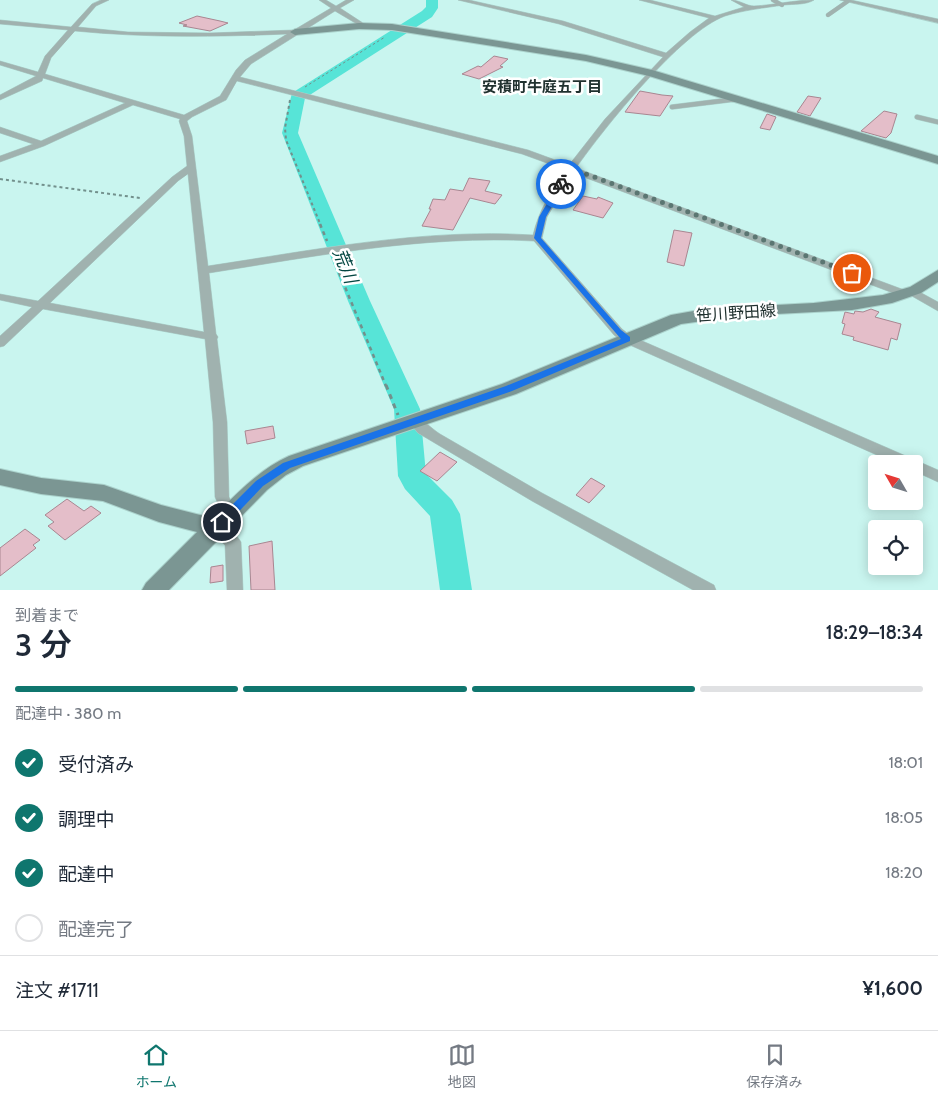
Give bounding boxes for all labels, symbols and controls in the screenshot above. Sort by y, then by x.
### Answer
district label: 安積町牛庭五丁目 [482,78,602,96]
courier [536,159,586,209]
icon: bike [547,170,575,198]
water label: 荒川 [328,245,363,289]
pin [831,252,873,294]
icon: bag [838,259,866,287]
street label: 笹川野田線 [695,301,777,325]
north arrow [868,455,922,510]
map controls [868,455,923,575]
pin [201,501,243,543]
icon: home [208,508,236,536]
button: locate [868,520,923,575]
text: 到着まで [15,606,79,625]
text: 18:29–18:34 [826,621,923,644]
text: 3 分 [15,625,71,664]
text: 配達中 · 380 m [15,704,121,723]
icon: check [15,749,43,777]
text: 受付済み [58,753,134,776]
text: 18:01 [888,753,923,772]
icon: check [15,804,43,832]
text: 調理中 [58,808,115,831]
text: 18:05 [885,808,923,827]
icon: check [15,859,43,887]
text: 配達中 [58,863,115,886]
text: 18:20 [885,863,923,882]
text: 配達完了 [58,918,134,941]
text: ¥1,600 [863,977,923,1000]
text: 注文 #1711 [15,979,99,1002]
tab: ホーム [135,1041,177,1091]
tab: 地図 [448,1041,476,1091]
tab: 保存済み [747,1041,803,1091]

